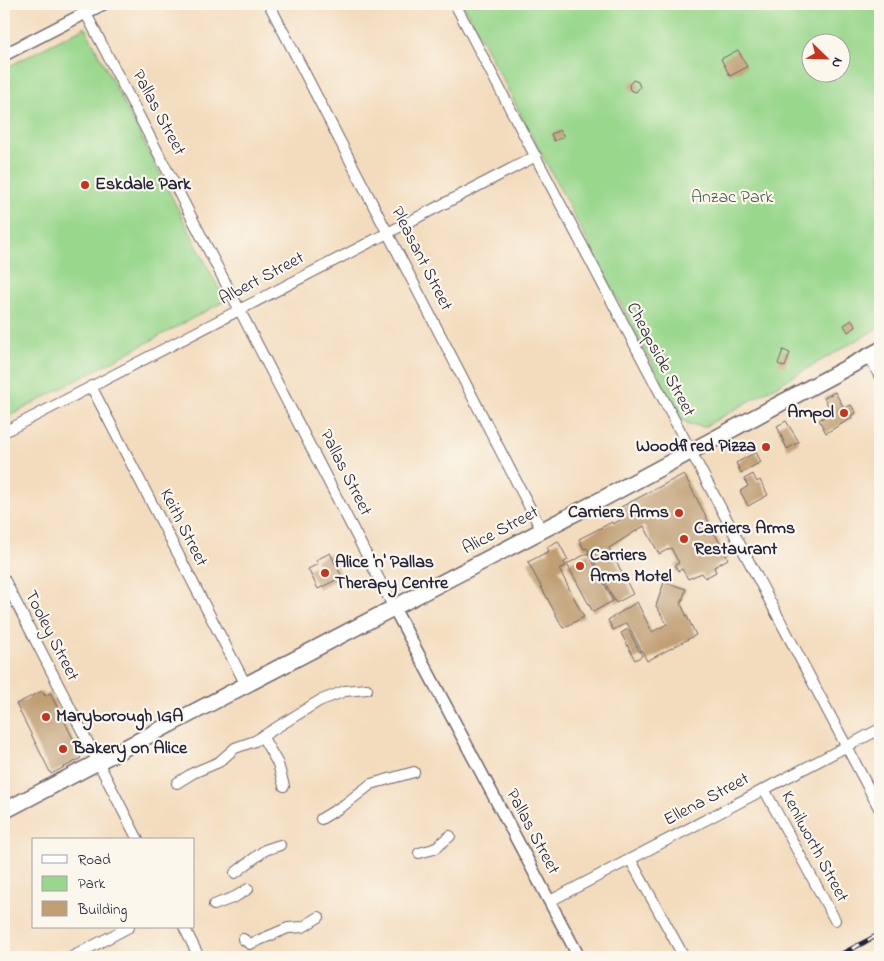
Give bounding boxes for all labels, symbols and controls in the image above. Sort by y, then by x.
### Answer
north arrow [802,32,852,82]
text: N [825,54,848,71]
street label: Pallas Street [124,65,192,161]
place label: Eskdale Park [95,172,192,198]
marker: Eskdale Park [79,179,91,191]
park label: Anzac Park [691,185,773,211]
street label: Pleasant Street [384,202,458,316]
street label: Albert Street [215,246,309,312]
street label: Cheapside Street [619,298,701,422]
place label: Ampol [787,400,834,426]
marker: Ampol [838,407,850,419]
street label: Pallas Street [312,425,378,521]
place label: Woodfired Pizza [636,434,756,460]
marker: Woodfired Pizza [760,441,772,453]
street label: Keith Street [152,484,214,572]
street label: Alice Street [458,500,544,562]
place label: Carriers Arms [568,500,669,526]
marker: Carriers Arms [673,507,685,519]
place label: Carriers Arms Restaurant [694,516,795,563]
marker: Carriers Arms Restaurant [678,533,690,545]
place label: Carriers Arms Motel [590,543,672,590]
place label: Alice 'n' Pallas Therapy Centre [335,550,449,598]
marker: Carriers Arms Motel [574,560,586,572]
marker: Alice 'n' Pallas Therapy Centre [319,567,331,579]
street label: Tooley Street [17,586,85,686]
place label: Maryborough IGA [56,704,183,731]
marker: Maryborough IGA [40,711,52,723]
place label: Bakery on Alice [72,736,188,763]
marker: Bakery on Alice [57,743,69,755]
street label: Ellena Street [660,767,754,833]
street label: Pallas Street [498,784,566,880]
street label: Kenilworth Street [774,787,854,907]
legend [32,838,195,928]
text: Road [78,849,111,871]
text: Park [78,873,106,895]
text: Building [77,899,127,922]

